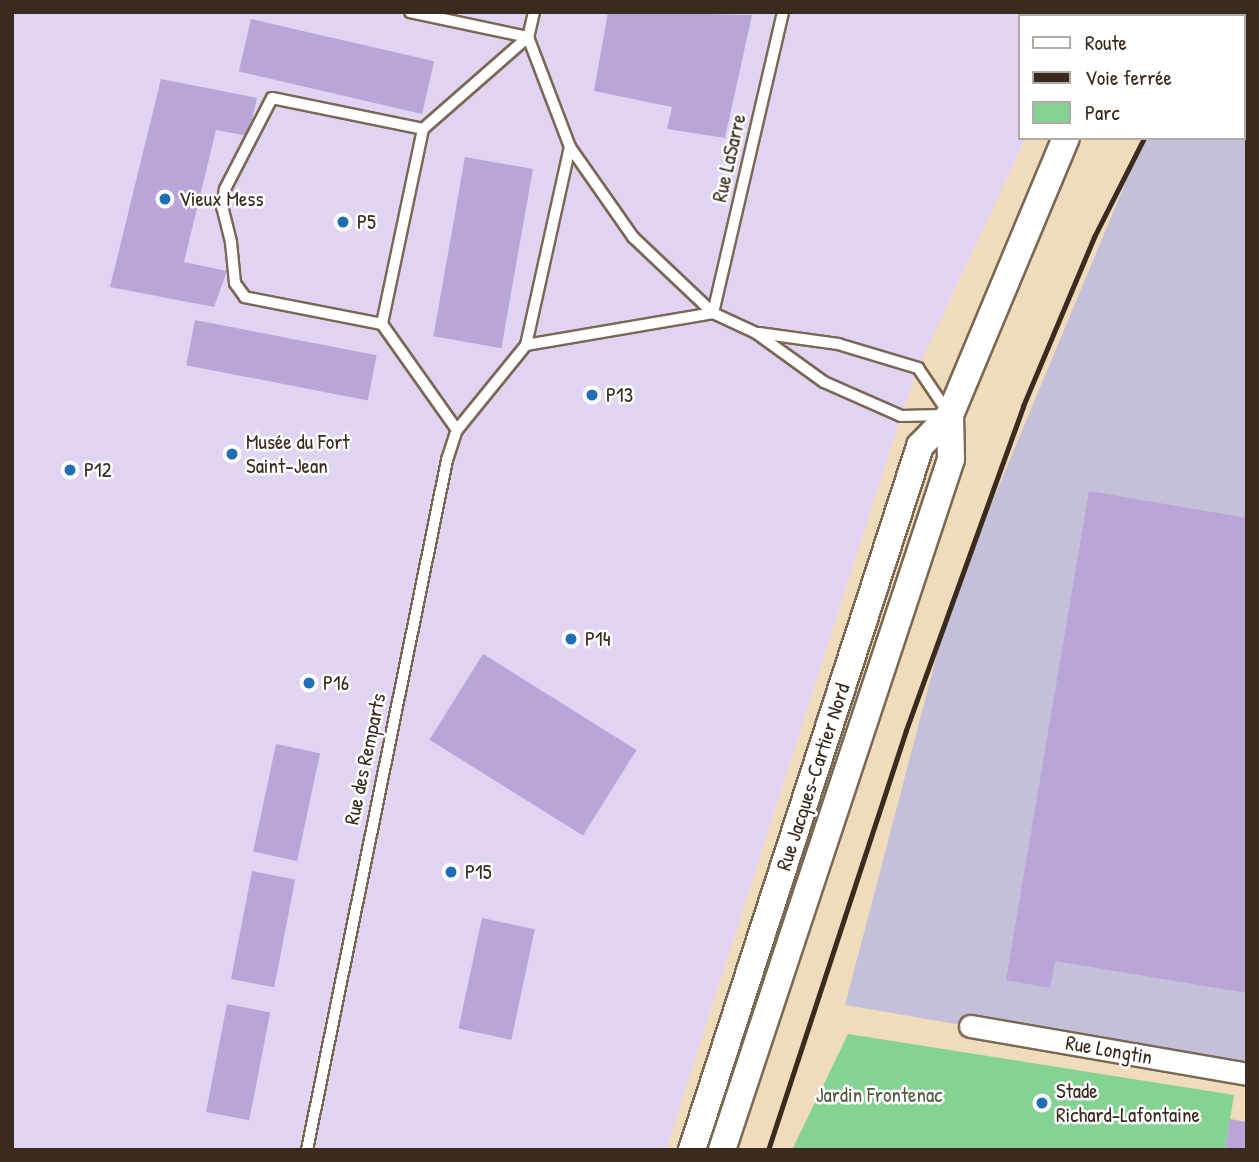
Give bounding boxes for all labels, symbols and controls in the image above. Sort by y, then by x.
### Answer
legend [1018,14,1245,140]
text: Route [1085,28,1127,57]
text: Voie ferrée [1085,63,1172,92]
text: Parc [1085,98,1120,127]
street label: Rue LaSarre [707,112,751,204]
place label: Vieux Mess [179,186,264,212]
marker: Vieux Mess [157,191,173,207]
place label: P5 [357,209,376,235]
marker: P5 [335,214,351,230]
place label: P13 [606,382,633,408]
marker: P13 [584,387,600,403]
place label: Musée du Fort Saint-Jean [246,429,350,479]
marker: Musée du Fort Saint-Jean [224,446,240,462]
place label: P12 [84,457,112,483]
marker: P12 [62,462,78,478]
place label: P14 [585,626,611,652]
marker: P14 [563,631,579,647]
place label: P16 [323,670,349,696]
marker: P16 [301,675,317,691]
street label: Rue Jacques-Cartier Nord [771,680,855,874]
street label: Rue des Remparts [339,691,391,827]
place label: P15 [465,859,492,885]
marker: P15 [443,864,459,880]
street label: Rue Longtin [1064,1030,1154,1070]
place label: Stade Richard-Lafontaine [1056,1078,1200,1128]
park label: Jardin Frontenac [816,1082,942,1108]
marker: Stade Richard-Lafontaine [1034,1095,1050,1111]

